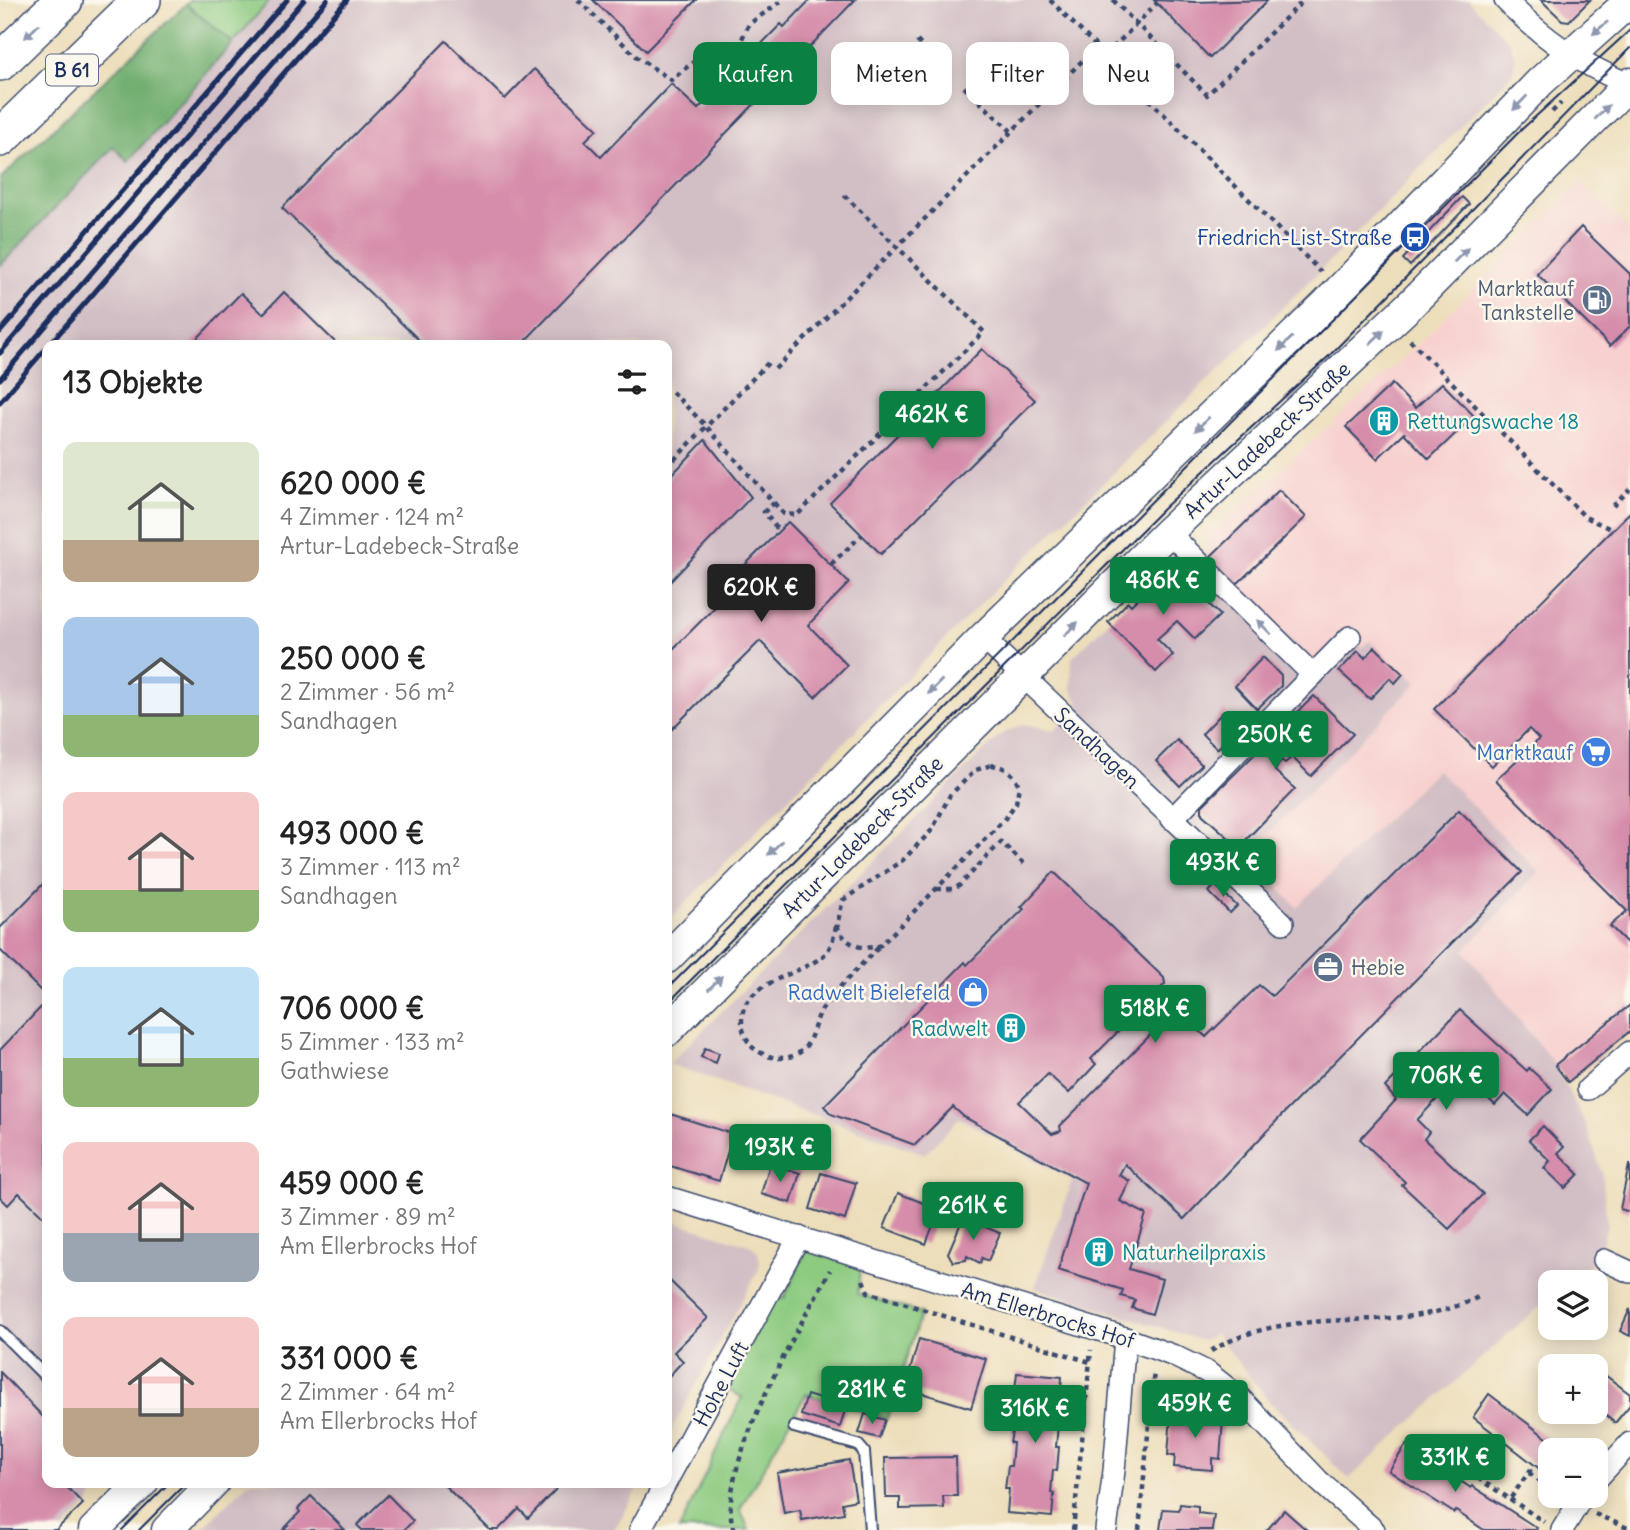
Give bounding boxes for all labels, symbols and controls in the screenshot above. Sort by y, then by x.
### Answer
one-way arrow [1591,20,1608,35]
one-way arrow [24,22,41,38]
chip: Kaufen [693,42,817,105]
chip: Mieten [831,42,952,105]
chip: Filter [966,42,1069,105]
chip: Neu [1083,42,1174,105]
road number: B 61 [46,54,98,86]
one-way arrow [1513,94,1529,111]
one-way arrow [1593,103,1610,120]
bus stop icon: Friedrich-List-Straße [1398,220,1432,254]
place label: Friedrich-List-Straße [1197,224,1392,251]
one-way arrow [1452,246,1469,263]
place label: Marktkauf Tankstelle [1477,275,1575,326]
fuel station icon: Marktkauf Tankstelle [1580,283,1614,317]
one-way arrow [1368,329,1385,345]
one-way arrow [1277,336,1293,352]
street label: Artur-Ladebeck-Straße [1178,356,1356,524]
text: 13 Objekte [63,363,203,401]
icon: filters [613,363,651,401]
pin: 462K € [875,392,989,451]
text: 462K € [895,399,969,428]
building icon: Rettungswache 18 [1367,404,1401,438]
place label: Rettungswache 18 [1407,408,1579,435]
one-way arrow [1193,416,1210,432]
text: 620 000 € [280,464,426,502]
icon: home [119,470,203,554]
text: 4 Zimmer · 124 m² [280,502,464,531]
text: Artur-Ladebeck-Straße [280,531,519,560]
pin: 486K € [1106,558,1220,617]
pin: 620K € [704,564,818,624]
text: 486K € [1126,565,1200,594]
text: 620K € [723,572,799,601]
one-way arrow [1256,620,1273,636]
one-way arrow [1062,621,1078,638]
text: 250 000 € [280,639,426,677]
icon: home [119,645,203,729]
text: 2 Zimmer · 56 m² [280,677,455,706]
one-way arrow [927,678,944,695]
street label: Sandhagen [1049,702,1145,794]
text: Sandhagen [280,706,398,735]
pin: 250K € [1218,712,1332,771]
text: 250K € [1237,719,1313,748]
supermarket icon: Marktkauf [1579,735,1613,769]
place label: Marktkauf [1476,739,1574,766]
street label: Artur-Ladebeck-Straße [775,750,949,924]
text: 493 000 € [280,814,424,852]
icon: home [119,820,203,904]
pin: 493K € [1166,839,1280,899]
one-way arrow [767,840,784,857]
text: 493K € [1186,847,1260,876]
text: 3 Zimmer · 113 m² [280,852,461,881]
text: Sandhagen [280,881,398,910]
office icon: Hebie [1311,950,1345,984]
place label: Hebie [1351,954,1405,981]
one-way arrow [707,975,723,991]
shop icon: Radwelt Bielefeld [956,975,990,1009]
place label: Radwelt Bielefeld [787,979,950,1006]
pin: 518K € [1098,986,1212,1045]
text: 706 000 € [280,989,425,1027]
text: 518K € [1120,993,1190,1022]
icon: home [119,995,203,1079]
building icon: Radwelt [994,1011,1028,1045]
place label: Radwelt [911,1015,988,1042]
text: 5 Zimmer · 133 m² [280,1027,465,1056]
pin: 706K € [1389,1052,1503,1112]
text: Gathwiese [280,1056,389,1085]
text: 706K € [1409,1060,1483,1089]
pin: 193K € [723,1124,837,1184]
text: 193K € [745,1132,815,1161]
text: 459 000 € [280,1164,425,1202]
icon: home [119,1170,203,1254]
pin: 261K € [916,1182,1030,1242]
text: 261K € [938,1190,1008,1219]
text: 3 Zimmer · 89 m² [280,1202,456,1231]
text: Am Ellerbrocks Hof [280,1231,477,1260]
building icon: Naturheilpraxis [1082,1235,1116,1269]
place label: Naturheilpraxis [1122,1239,1266,1266]
map controls [1538,1270,1608,1508]
button: layers [1538,1270,1608,1340]
street label: Am Ellerbrocks Hof [958,1276,1139,1355]
street label: Hohe Luft [687,1337,755,1431]
text: 331 000 € [280,1339,418,1377]
icon: home [119,1345,203,1429]
button: + [1538,1354,1608,1424]
pin: 281K € [815,1366,929,1426]
text: 281K € [837,1374,907,1403]
text: 2 Zimmer · 64 m² [280,1377,455,1406]
pin: 459K € [1138,1380,1252,1440]
pin: 316K € [978,1386,1092,1445]
text: 459K € [1158,1388,1232,1417]
text: 316K € [1000,1393,1070,1422]
text: Am Ellerbrocks Hof [280,1406,477,1435]
pin: 331K € [1398,1434,1512,1494]
button: − [1538,1438,1608,1508]
text: 331K € [1420,1442,1490,1471]

